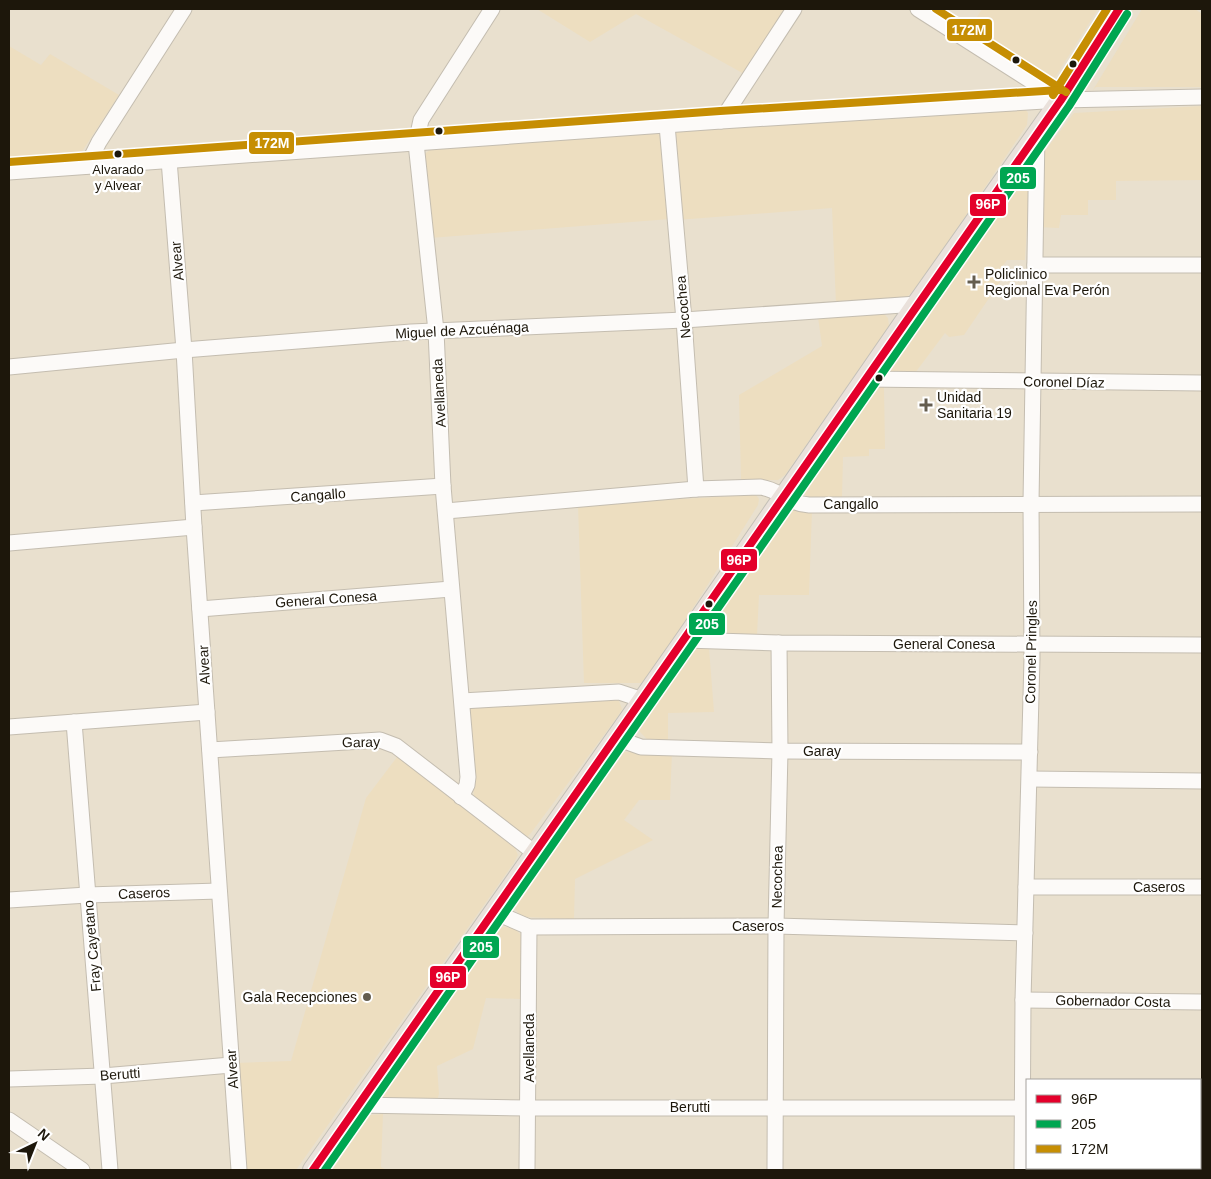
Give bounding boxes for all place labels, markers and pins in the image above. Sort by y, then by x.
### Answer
unlabelled marker [1011,55,1021,65]
unlabelled marker [1068,59,1078,69]
unlabelled marker [434,126,444,136]
marker: Alvarado y Alvear [113,149,123,159]
place label: Alvarado y Alvear [92,162,144,193]
place label: Policlinico Regional Eva Perón [985,266,1110,298]
marker: Policlinico Regional Eva Perón [967,275,981,289]
unlabelled marker [874,373,884,383]
place label: Unidad Sanitaria 19 [937,389,1012,421]
marker: Unidad Sanitaria 19 [919,398,933,412]
unlabelled marker [704,599,714,609]
place label: Gala Recepciones [243,989,357,1005]
marker: Gala Recepciones [361,991,373,1003]

